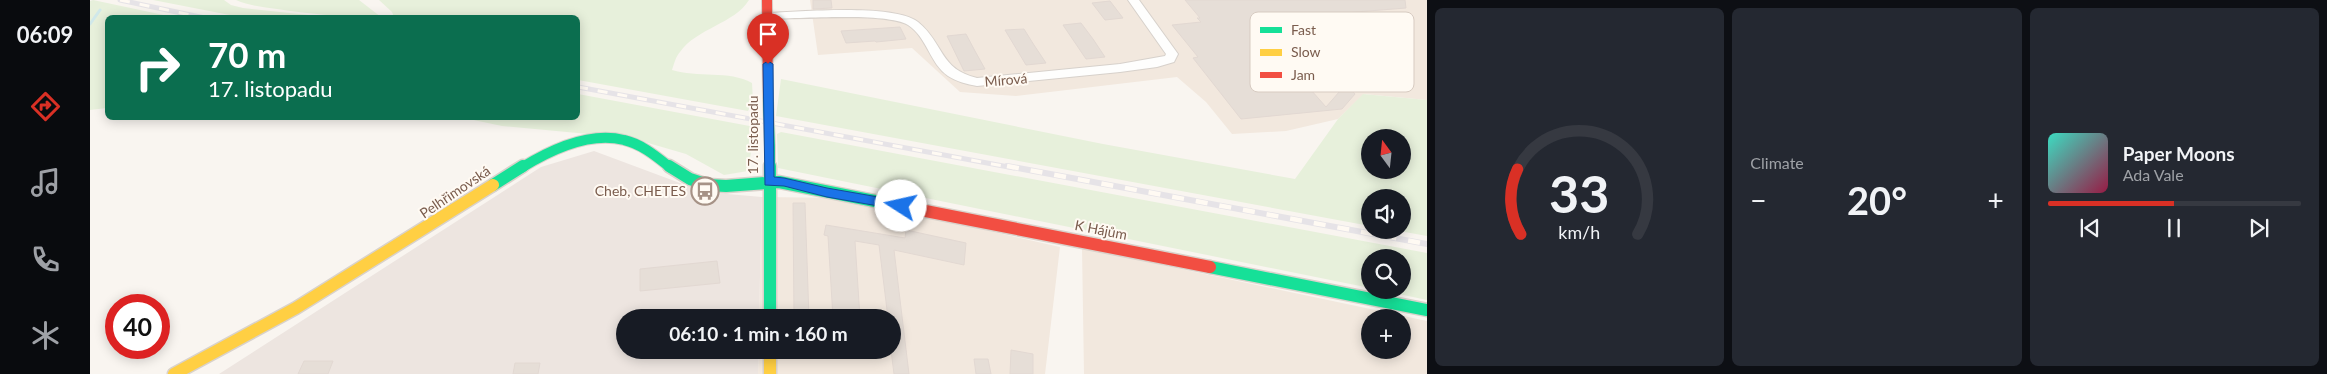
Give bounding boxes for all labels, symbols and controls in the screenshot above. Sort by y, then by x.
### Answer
legend [1250,12,1414,92]
pin [747,13,789,64]
icon: arrive [754,20,782,48]
text: 06:09 [17,21,73,48]
text: Fast [1291,21,1316,38]
text: 70 m [208,33,286,75]
icon: right [125,35,190,100]
text: Slow [1291,43,1321,60]
text: Jam [1291,66,1315,83]
street label: Mírová [984,69,1028,90]
text: 17. listopadu [208,75,333,102]
icon: directions [28,89,63,124]
street label: 17. listopadu [744,95,761,175]
north arrow [1361,129,1411,179]
map controls [1361,129,1411,359]
text: Paper Moons [2123,142,2235,165]
text: Climate [1750,153,1804,172]
street label: Pelhřimovská [416,162,493,221]
text: 33 [1549,162,1610,224]
icon: music [28,165,63,200]
text: Ada Vale [2123,165,2184,184]
bus stop icon: Cheb, CHETES [690,176,720,206]
text: 20° [1847,177,1907,223]
position arrow [874,179,926,231]
place label: Cheb, CHETES [595,182,686,199]
text: − [1750,183,1767,217]
text: + [1987,183,2004,217]
button: sound [1361,189,1411,239]
icon: previous [2076,214,2104,242]
icon: pause [2160,214,2188,242]
icon: next [2245,214,2273,242]
street label: K Hájům [1073,216,1129,243]
text: km/h [1559,221,1601,243]
icon: phone [28,242,63,277]
button: search [1361,249,1411,299]
speed limit sign: 40 [105,294,170,359]
button: + [1361,309,1411,359]
icon: climate [28,318,63,353]
text: 06:10 · 1 min · 160 m [669,322,848,345]

